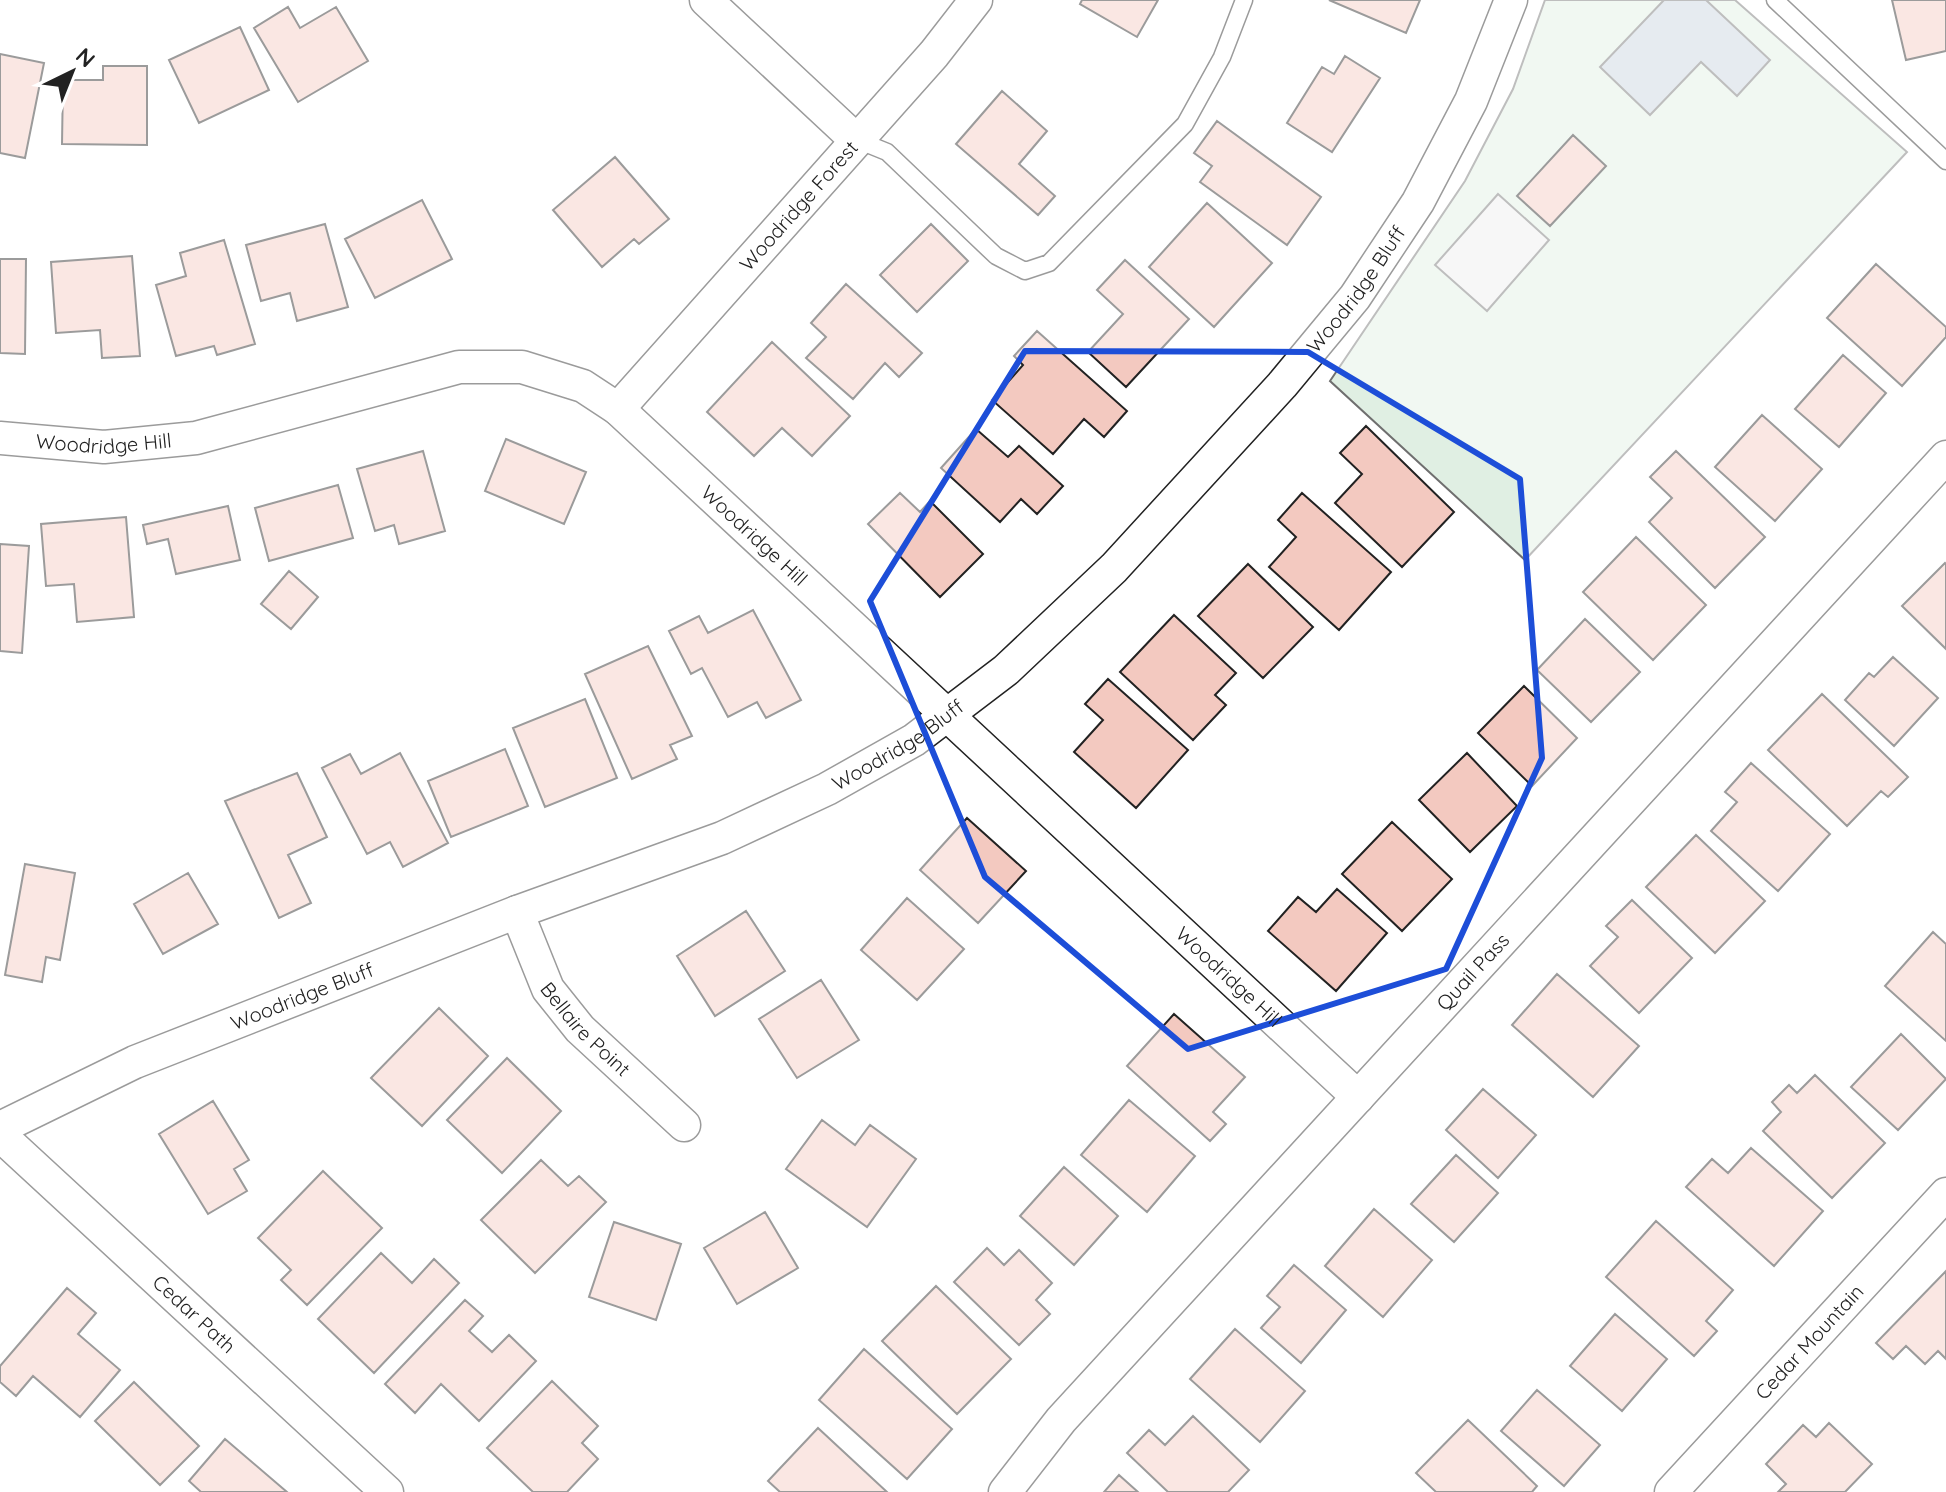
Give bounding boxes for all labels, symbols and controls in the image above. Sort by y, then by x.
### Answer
north arrow [32,32,112,112]
text: N [70,42,101,73]
street label: Woodridge Forest [734,135,863,276]
street label: Woodridge Bluff [1301,221,1411,358]
street label: Woodridge Hill [35,427,173,459]
street label: Woodridge Hill [696,480,813,591]
street label: Woodridge Bluff [827,694,969,796]
street label: Woodridge Hill [1171,921,1288,1032]
street label: Quail Pass [1431,928,1514,1015]
street label: Woodridge Bluff [227,957,377,1035]
street label: Bellaire Point [535,977,636,1081]
street label: Cedar Path [148,1269,241,1358]
street label: Cedar Mountain [1750,1279,1868,1405]

